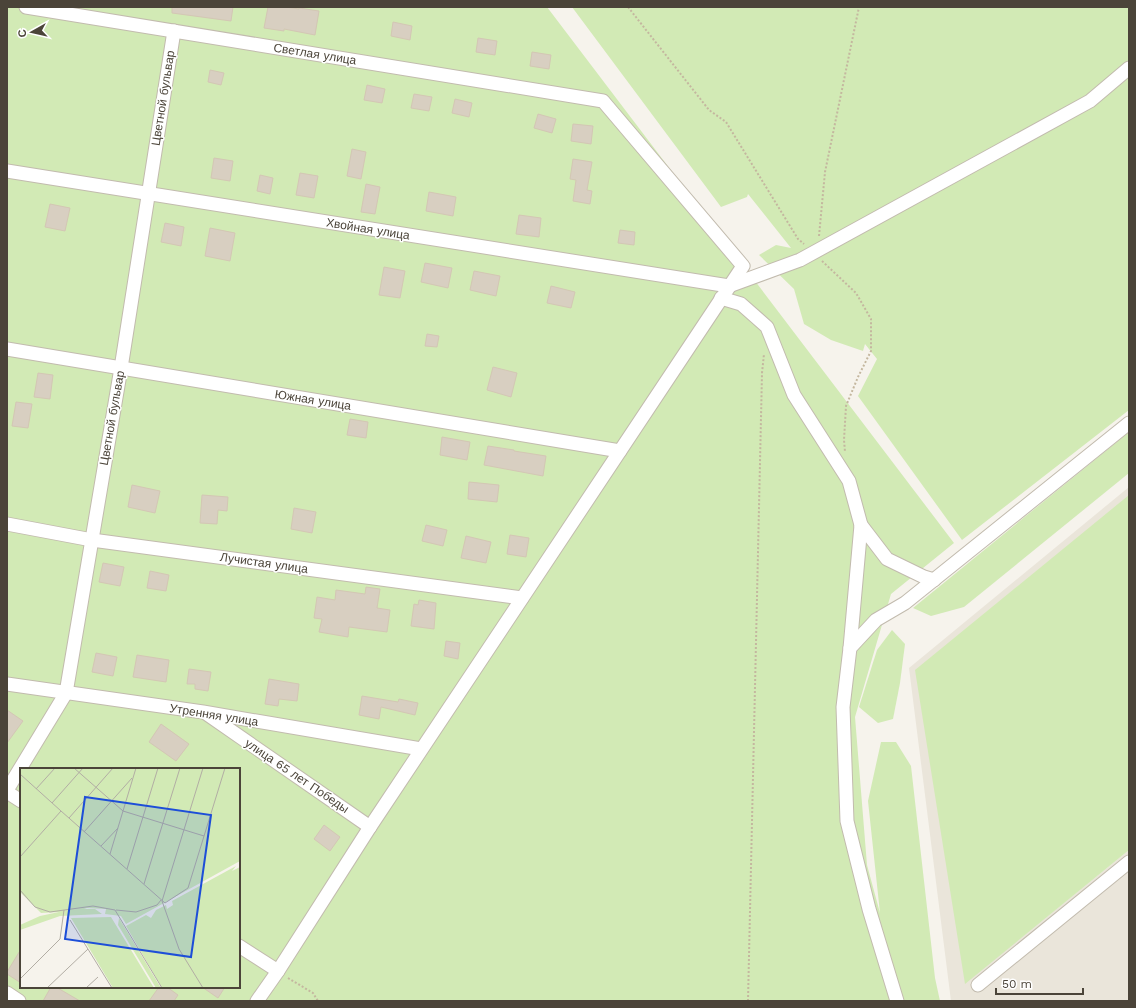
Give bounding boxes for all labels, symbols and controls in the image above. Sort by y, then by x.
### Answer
north arrow [12,12,52,52]
text: С [16,28,30,38]
street label: Светлая улица [273,41,358,68]
street label: Цветной бульвар [149,49,177,147]
street label: Хвойная улица [325,215,411,243]
street label: Цветной бульвар [97,369,127,467]
street label: Южная улица [274,387,352,413]
street label: Лучистая улица [219,550,309,576]
street label: Утренняя улица [169,701,260,729]
street label: улица 65 лет Победы [242,736,352,816]
inset map [20,768,240,988]
scale bar [996,970,1083,996]
text: 50 m [1002,977,1032,991]

